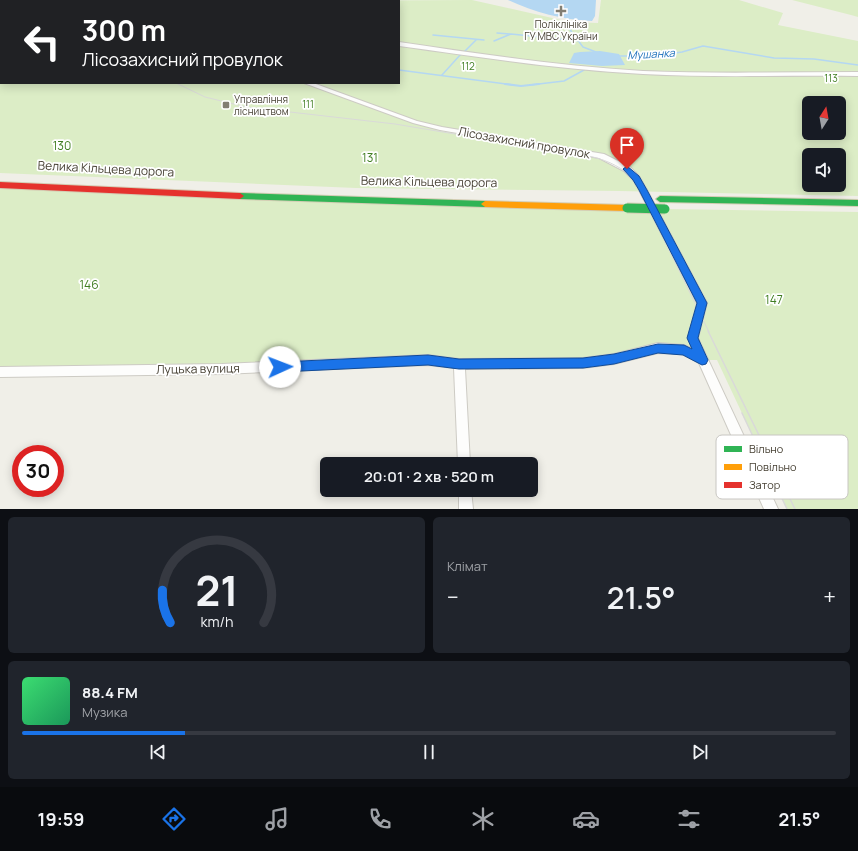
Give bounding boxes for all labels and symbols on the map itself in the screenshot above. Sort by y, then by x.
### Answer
marker: Поліклініка ГУ МВС України [555,5,567,17]
place label: Поліклініка ГУ МВС України [524,17,598,43]
water label: Мушанка [627,45,676,62]
park label: 112 [461,59,475,73]
park label: 113 [824,71,838,85]
place label: Управління лісництвом [234,92,289,118]
north arrow [802,96,846,140]
park label: 111 [302,97,314,111]
marker: Управління лісництвом [221,100,231,110]
street label: Лісозахисний провулок [457,123,592,163]
pin [610,128,644,169]
park label: 130 [53,137,71,154]
park label: 131 [362,149,378,166]
street label: Велика Кільцева дорога [37,156,175,181]
street label: Велика Кільцева дорога [361,172,497,191]
park label: 146 [79,276,99,293]
park label: 147 [765,291,783,308]
position arrow [259,346,301,388]
street label: Луцька вулиця [156,359,240,378]
legend [716,435,848,499]
text: Вільно [749,441,784,456]
speed limit sign: 30 [12,445,64,497]
text: Повільно [749,459,797,474]
text: Затор [749,477,781,492]

